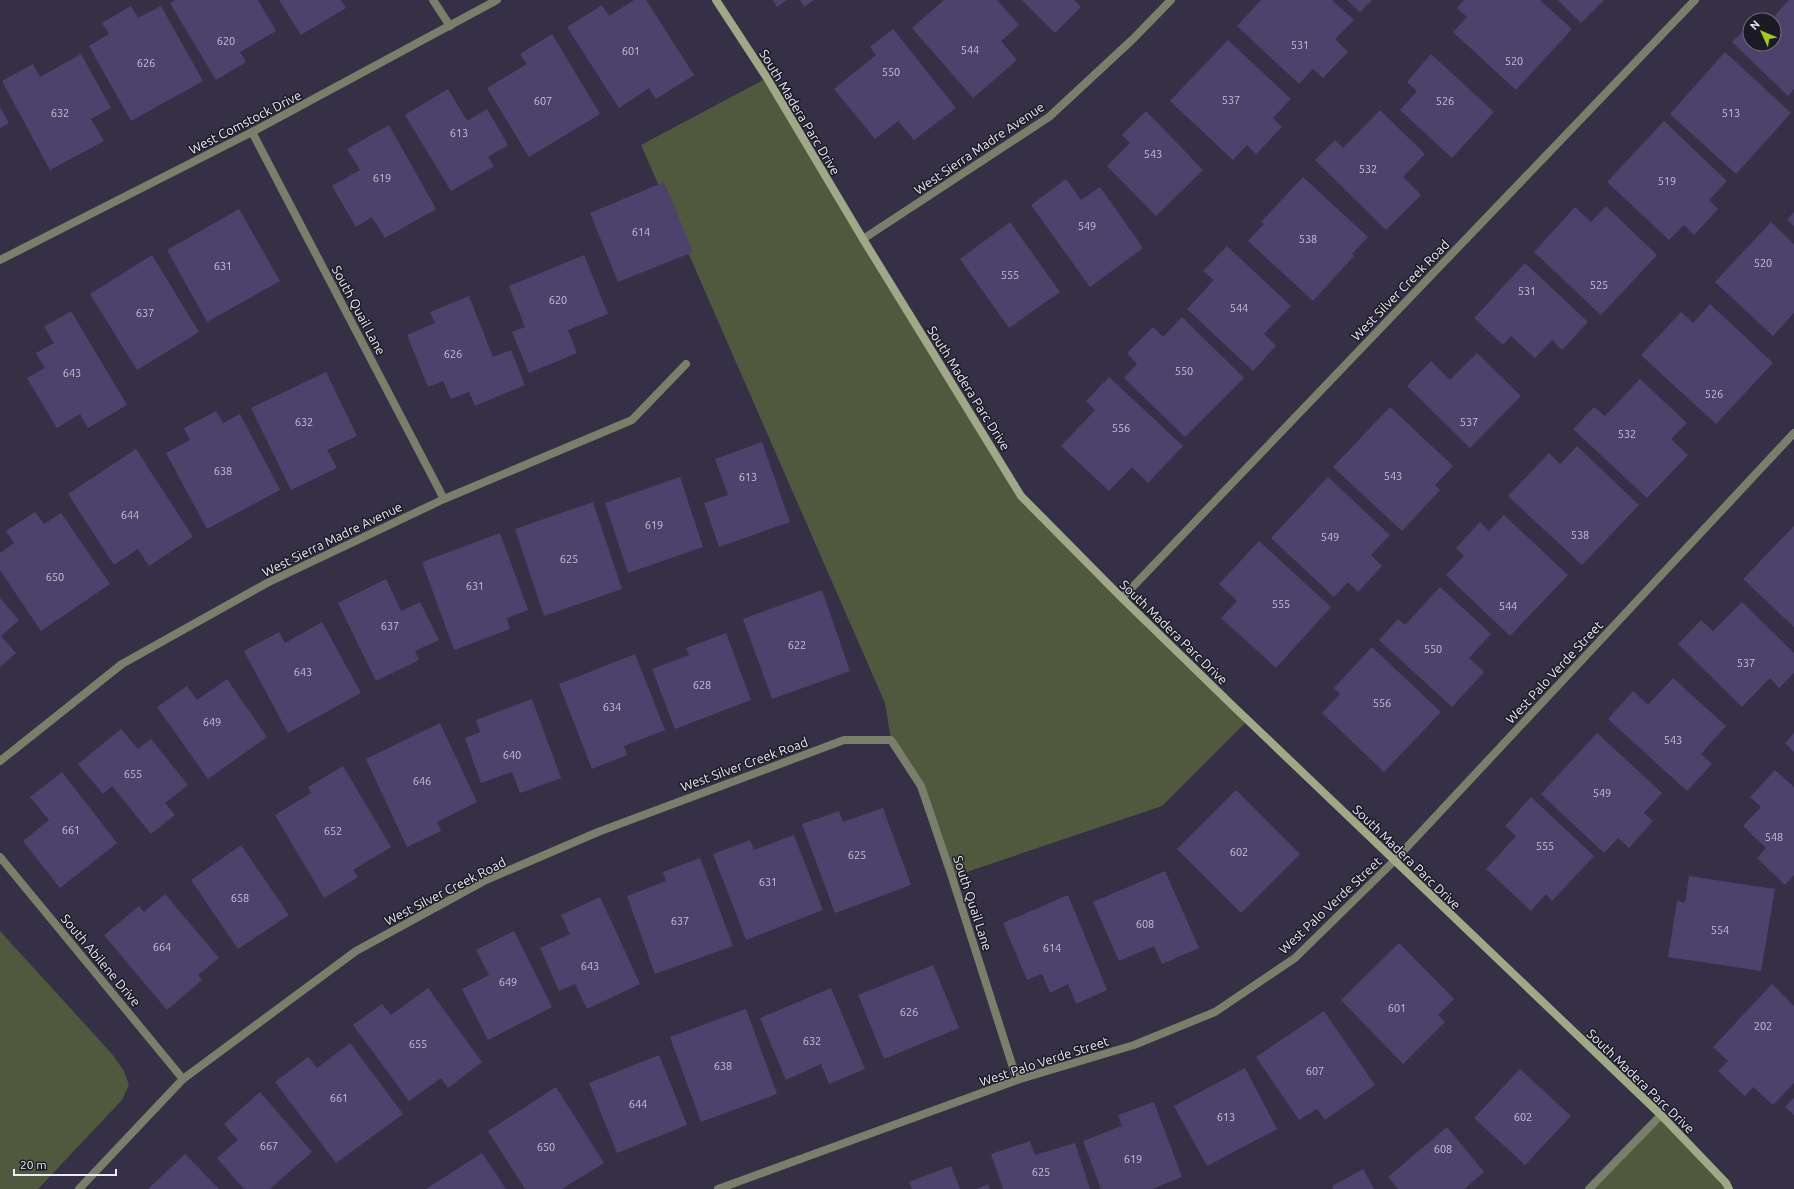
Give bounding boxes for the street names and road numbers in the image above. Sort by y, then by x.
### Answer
street label: South Madera Parc Drive [757,47,843,177]
street label: West Comstock Drive [187,88,303,156]
street label: West Sierra Madre Avenue [911,99,1047,197]
street label: West Silver Creek Road [1348,237,1452,343]
street label: South Quail Lane [329,263,388,357]
street label: South Madera Parc Drive [925,323,1013,453]
street label: West Sierra Madre Avenue [260,499,404,579]
street label: South Madera Parc Drive [1117,577,1231,687]
street label: West Palo Verde Street [1503,618,1605,726]
street label: West Silver Creek Road [679,734,809,794]
street label: South Madera Parc Drive [1350,802,1464,912]
street label: West Silver Creek Road [382,854,508,928]
street label: South Quail Lane [950,854,995,953]
street label: West Palo Verde Street [1276,854,1384,956]
street label: South Abilene Drive [59,911,143,1009]
street label: South Madera Parc Drive [1584,1026,1698,1136]
street label: West Palo Verde Street [978,1033,1110,1089]

